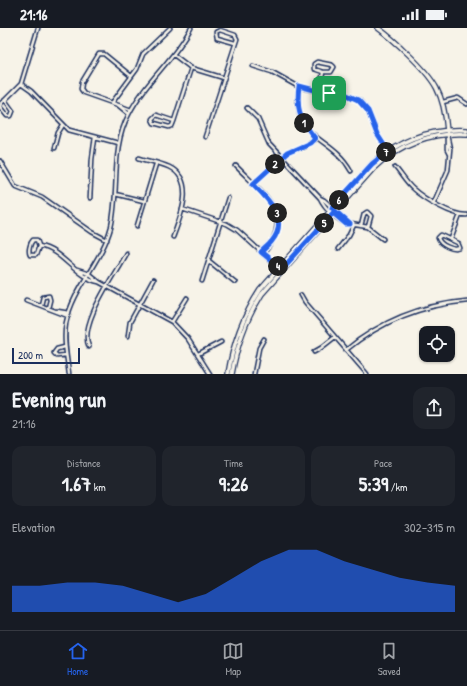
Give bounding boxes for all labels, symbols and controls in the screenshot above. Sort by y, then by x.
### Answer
text: 21:16 [20,4,47,25]
pin [312,76,346,110]
icon: arrive [318,82,340,104]
pin: 1 [294,113,314,133]
text: 1 [302,116,306,130]
pin: 7 [376,142,396,162]
text: 7 [383,145,389,159]
pin: 2 [265,154,285,174]
text: 2 [272,157,278,171]
pin: 6 [329,190,349,210]
text: 6 [337,193,341,207]
pin: 3 [267,203,287,223]
text: 3 [275,206,279,220]
pin: 5 [314,213,334,233]
text: 5 [322,216,326,230]
pin: 4 [268,256,288,276]
text: 4 [276,259,280,273]
map controls [419,326,455,362]
button: locate [419,326,455,362]
scale bar [12,346,80,365]
text: 200 m [18,348,43,362]
text: Evening run [12,384,106,414]
button: share [413,387,455,429]
text: 21:16 [12,414,36,432]
text: Distance [67,456,101,470]
text: Time [224,456,243,470]
text: Pace [374,456,392,470]
text: 1.67 [62,470,91,497]
text: 9:26 [219,470,248,497]
text: 5:39 [359,470,388,497]
text: km [91,480,106,494]
text: /km [388,480,407,494]
text: Elevation [12,518,55,536]
text: 302–315 m [404,518,455,536]
tab: Home [67,640,89,678]
tab: Map [222,640,244,678]
tab: Saved [378,640,400,678]

